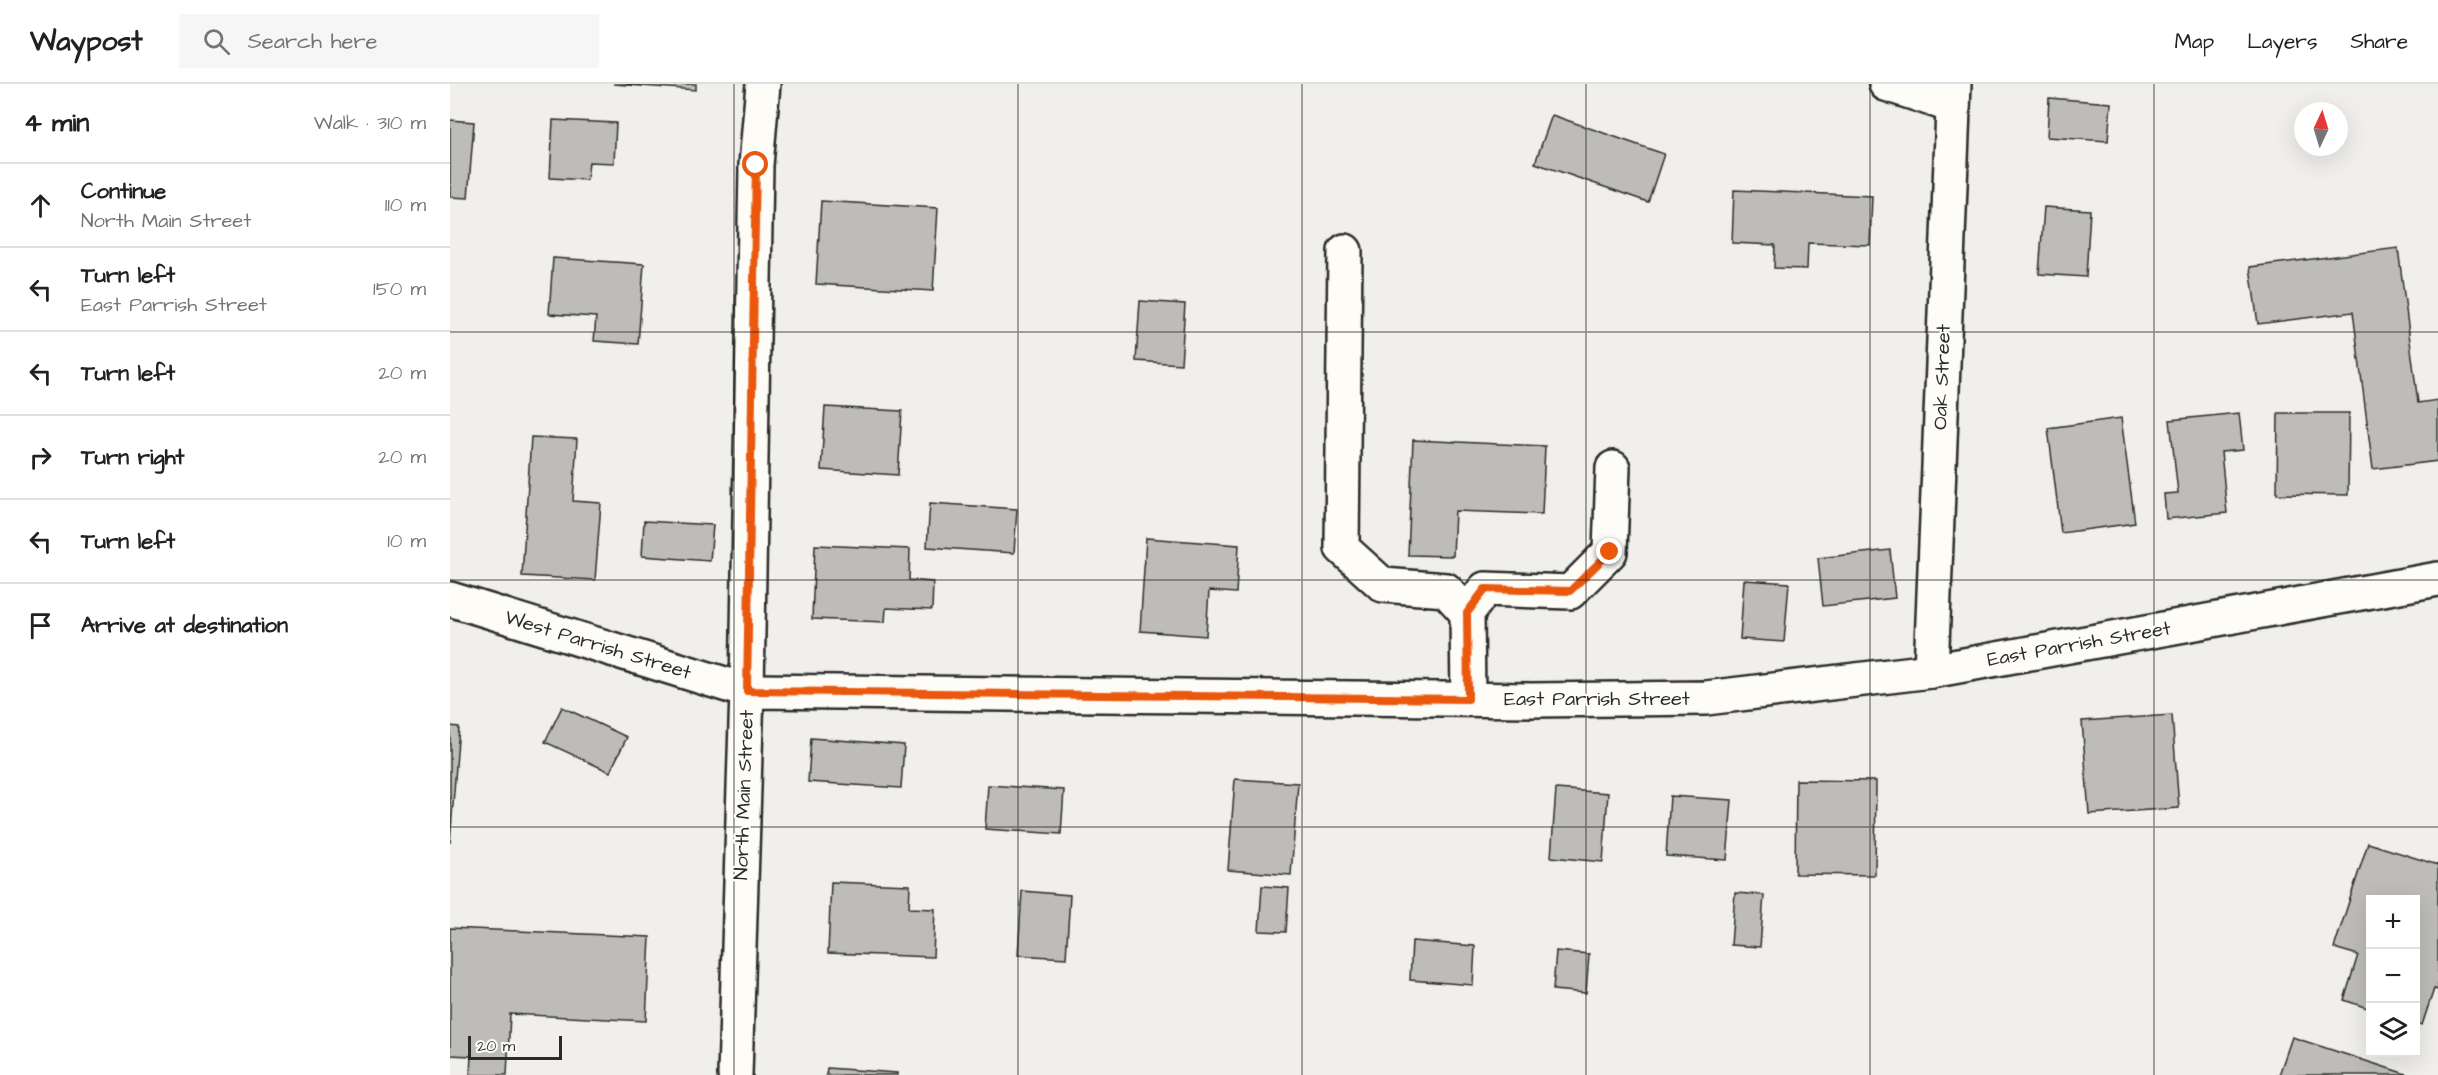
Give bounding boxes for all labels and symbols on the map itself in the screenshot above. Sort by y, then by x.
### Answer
north arrow [2294,102,2348,156]
route start [742,151,768,177]
street label: Oak Street [1926,324,1958,430]
route end [1596,538,1622,564]
street label: West Parrish Street [501,603,695,687]
street label: East Parrish Street [1985,614,2173,674]
street label: East Parrish Street [1504,685,1690,713]
street label: North Main Street [727,709,761,881]
scale bar [468,1033,562,1060]

